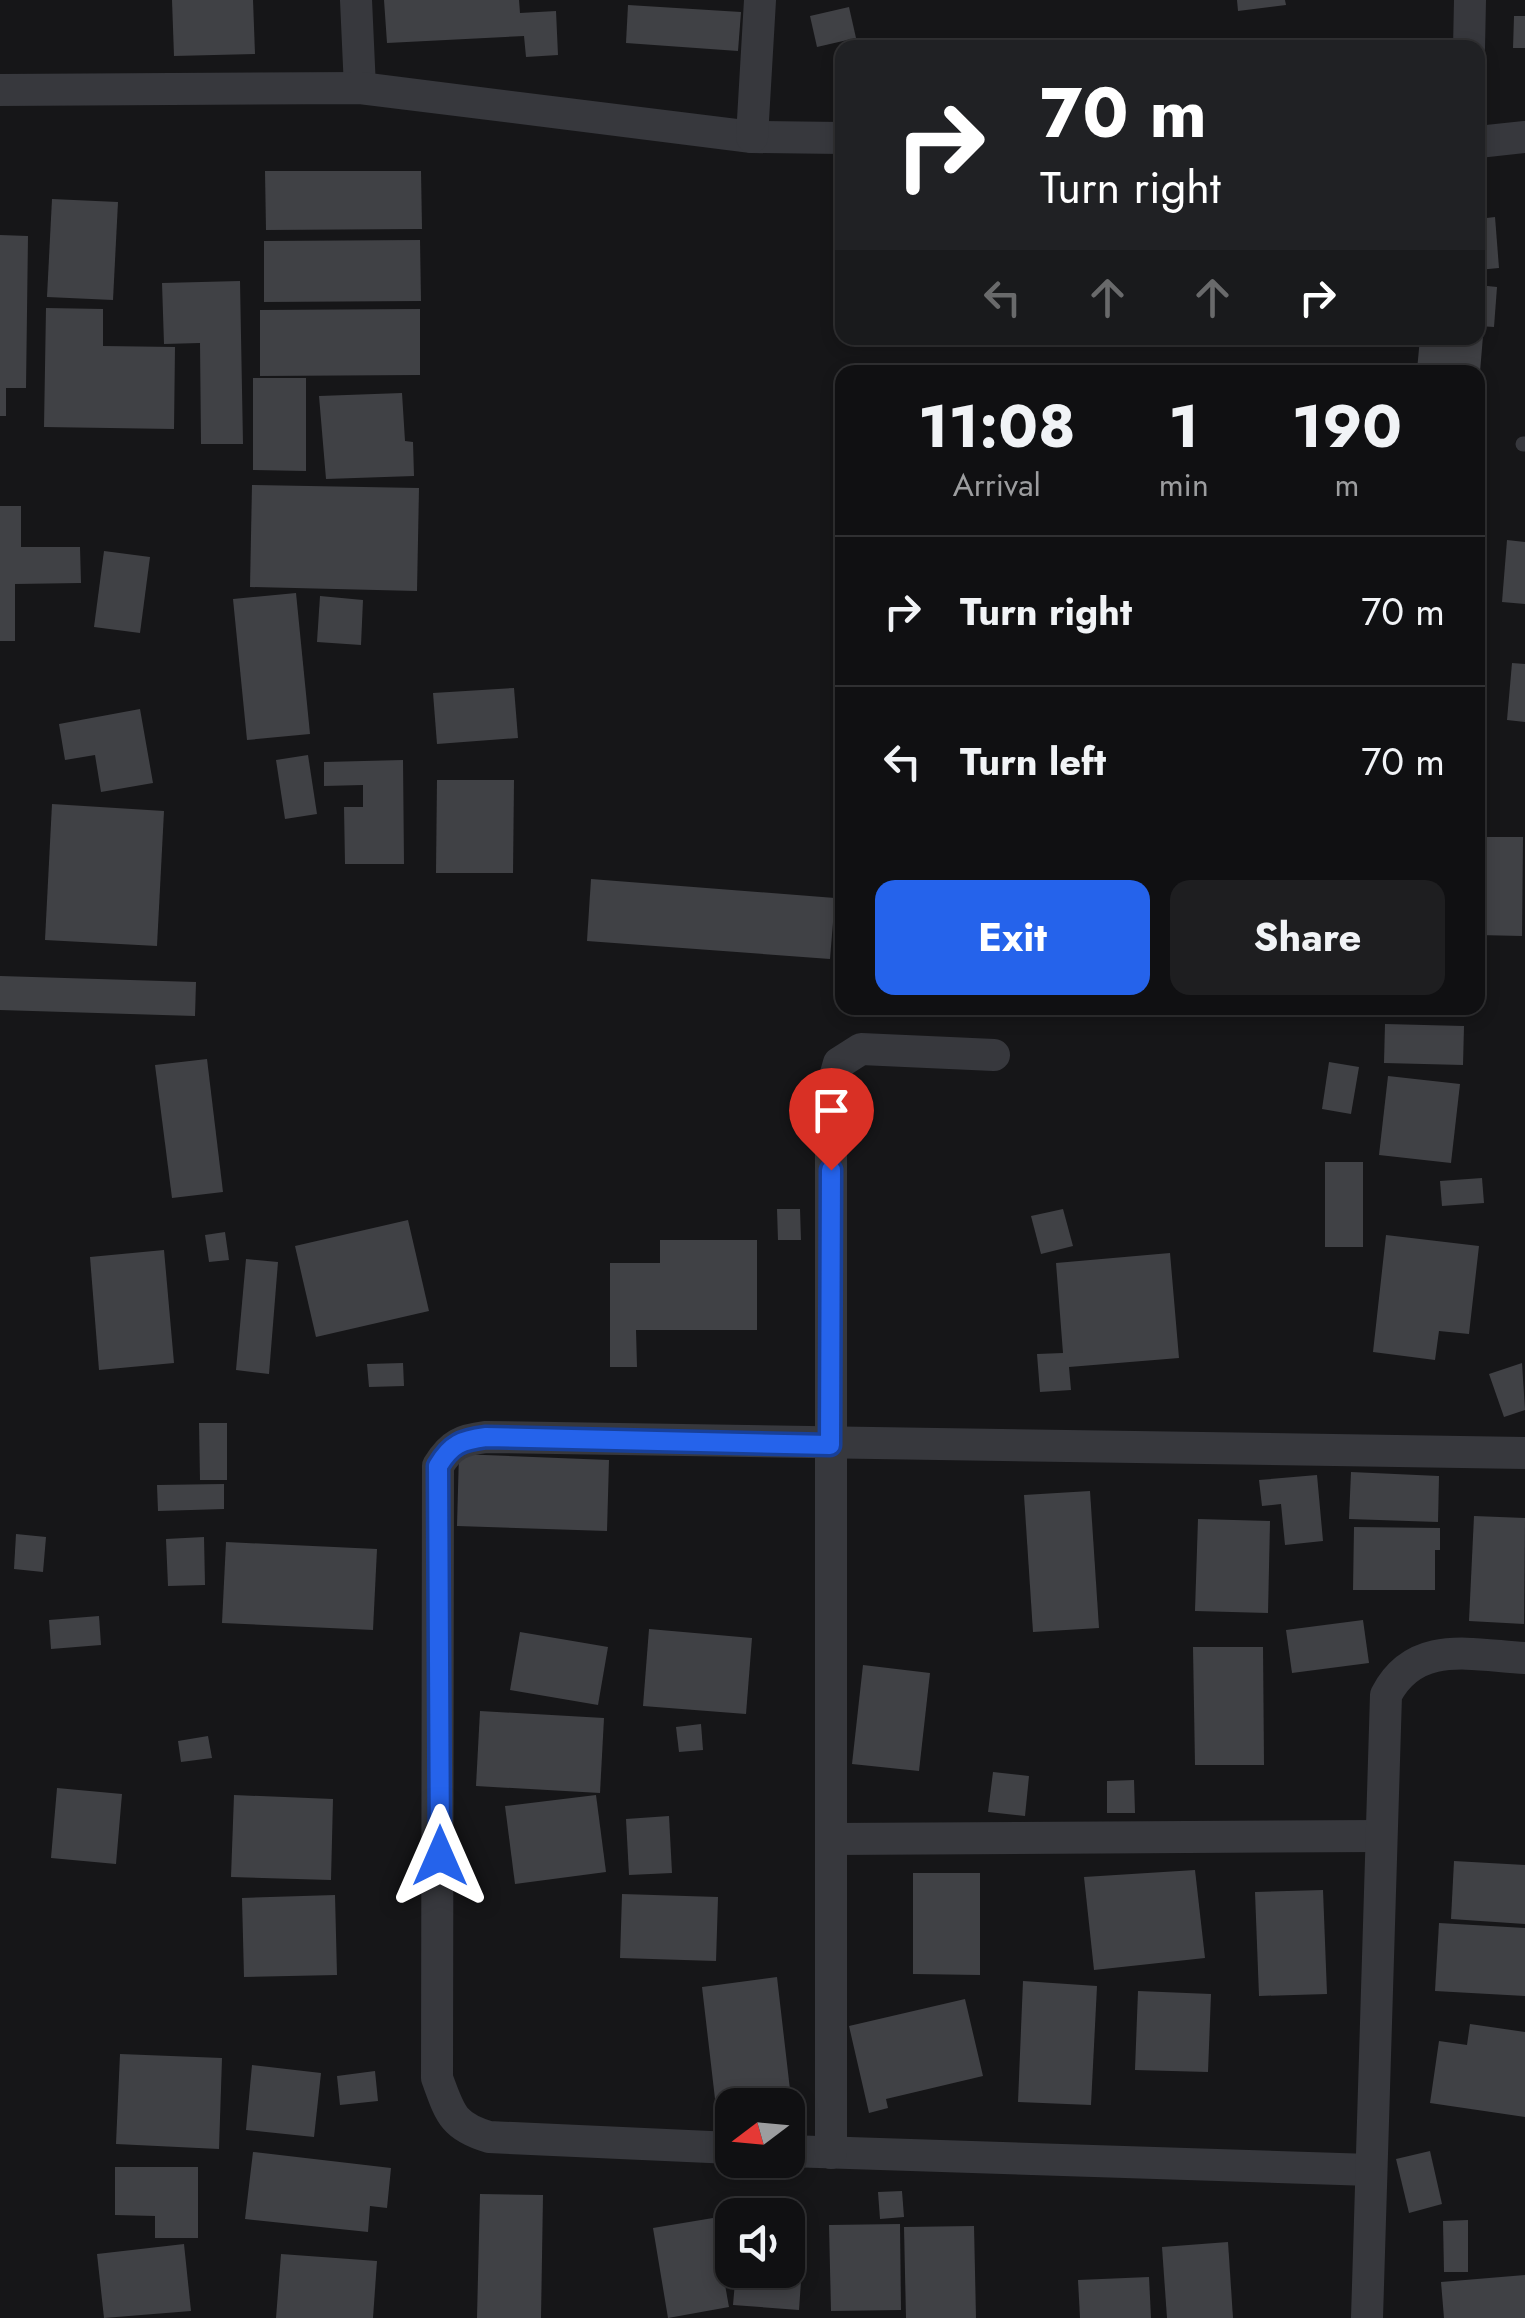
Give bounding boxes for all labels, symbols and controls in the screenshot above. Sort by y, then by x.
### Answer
text: 70 m [1040,62,1207,163]
icon: right [875,80,1005,210]
text: Turn right [1040,155,1221,220]
icon: left [975,270,1030,325]
icon: ahead [1080,270,1135,325]
icon: ahead [1185,270,1240,325]
icon: right [1290,270,1345,325]
text: 11:08 [918,383,1076,470]
text: 1 [1168,383,1199,470]
text: 190 [1292,383,1402,470]
text: Arrival [953,462,1041,508]
text: min [1159,462,1209,508]
text: m [1334,462,1359,508]
icon: right [875,584,930,639]
text: Turn right [960,584,1132,639]
text: 70 m [1361,584,1445,639]
icon: left [875,734,930,789]
text: Turn left [960,734,1106,789]
text: 70 m [1361,734,1445,789]
button: Exit [875,880,1150,995]
button: Share [1170,880,1445,995]
pin [789,1068,874,1171]
icon: arrive [804,1083,859,1138]
position arrow [388,1804,492,1908]
north arrow [715,2088,805,2178]
map controls [715,2088,805,2288]
button: sound [715,2198,805,2288]

